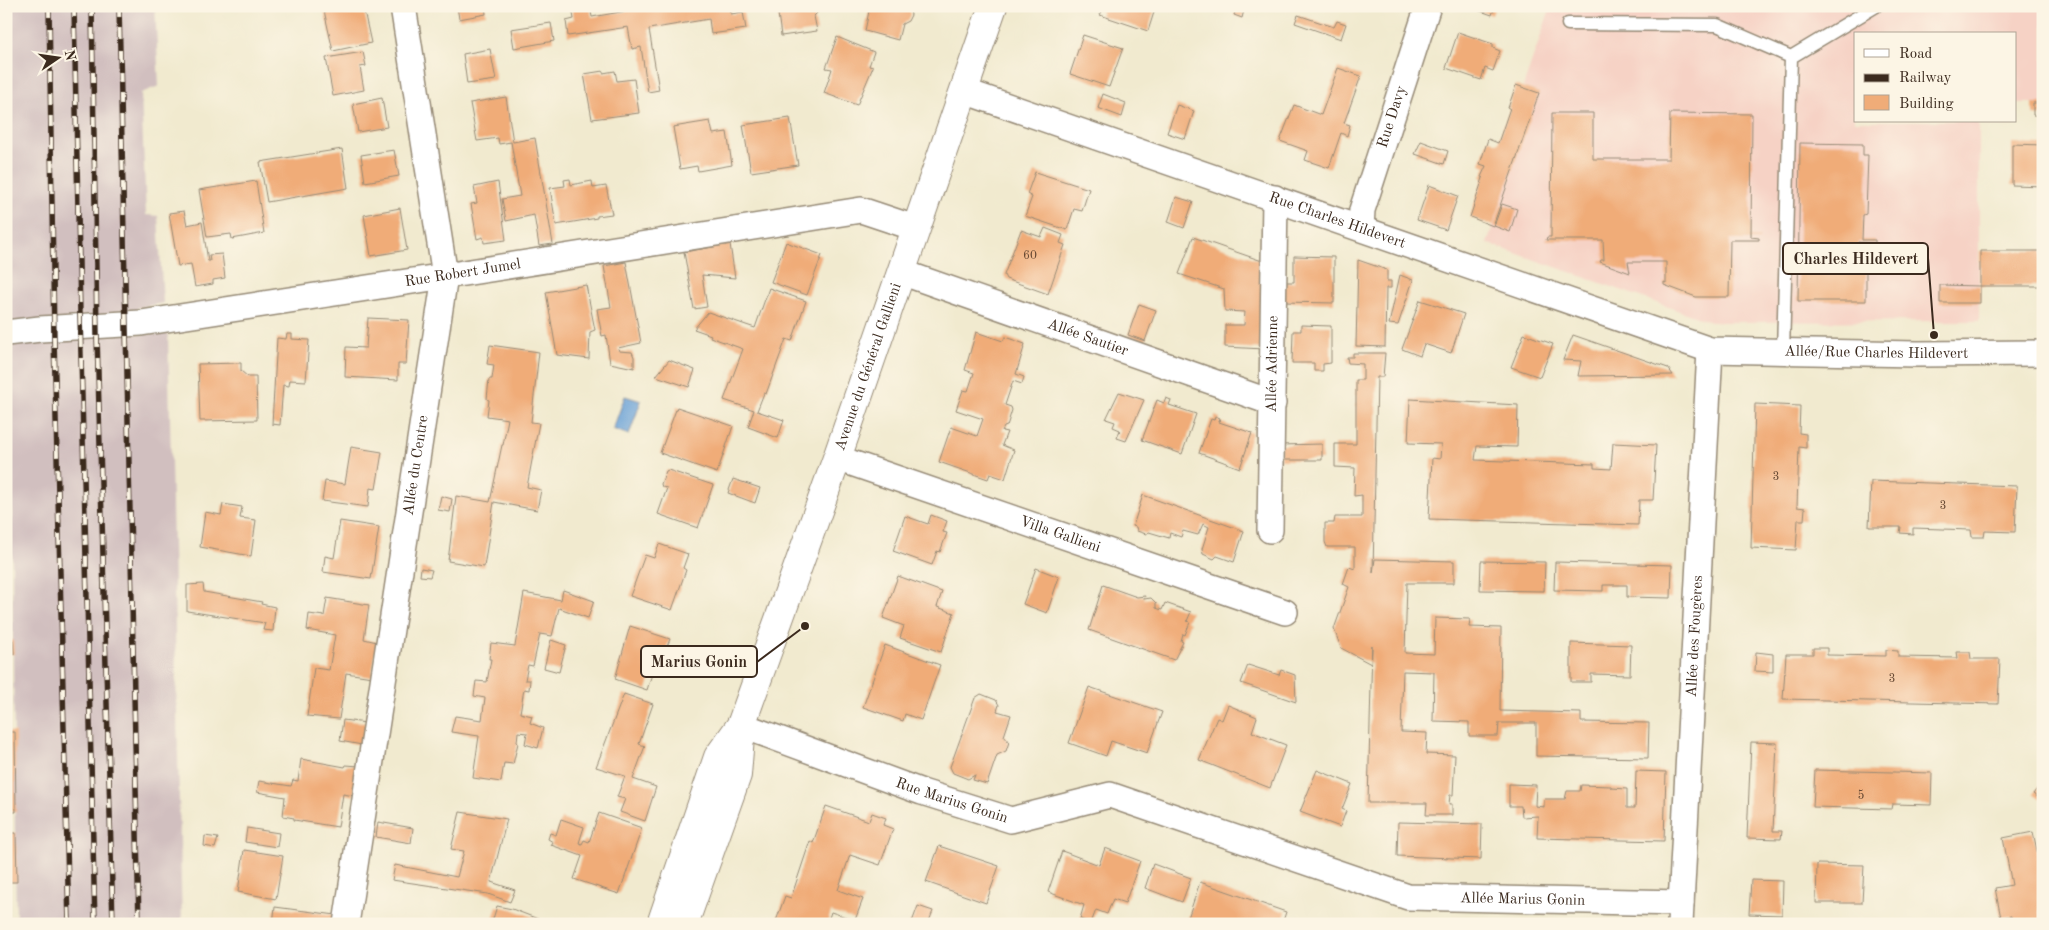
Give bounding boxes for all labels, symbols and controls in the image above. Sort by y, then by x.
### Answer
north arrow [32,32,82,82]
legend [1854,32,2016,122]
text: Road [1899,47,1933,62]
text: N [62,49,78,62]
text: Railway [1899,71,1952,86]
street label: Rue Davy [1375,84,1409,150]
text: Building [1899,97,1954,112]
street label: Rue Charles Hildevert [1267,190,1407,251]
callout: Charles Hildevert [1783,243,1928,274]
house number: 60 [1023,250,1037,262]
text: Charles Hildevert [1793,252,1919,268]
street label: Rue Robert Jumel [404,257,522,290]
street label: Avenue du Général Gallieni [833,281,904,453]
street label: Allée Adrienne [1264,315,1281,413]
street label: Allée Sautier [1045,317,1130,359]
street label: Allée/Rue Charles Hildevert [1784,344,1968,362]
street label: Allée du Centre [401,414,431,516]
house number: 3 [1773,471,1779,483]
house number: 3 [1940,500,1946,512]
street label: Villa Gallieni [1018,514,1102,556]
street label: Allée des Fougères [1684,575,1706,698]
callout: Marius Gonin [641,646,757,677]
text: Marius Gonin [651,655,747,671]
house number: 3 [1889,673,1895,685]
street label: Rue Marius Gonin [893,775,1010,826]
house number: 5 [1858,789,1865,802]
street label: Allée Marius Gonin [1460,891,1585,908]

